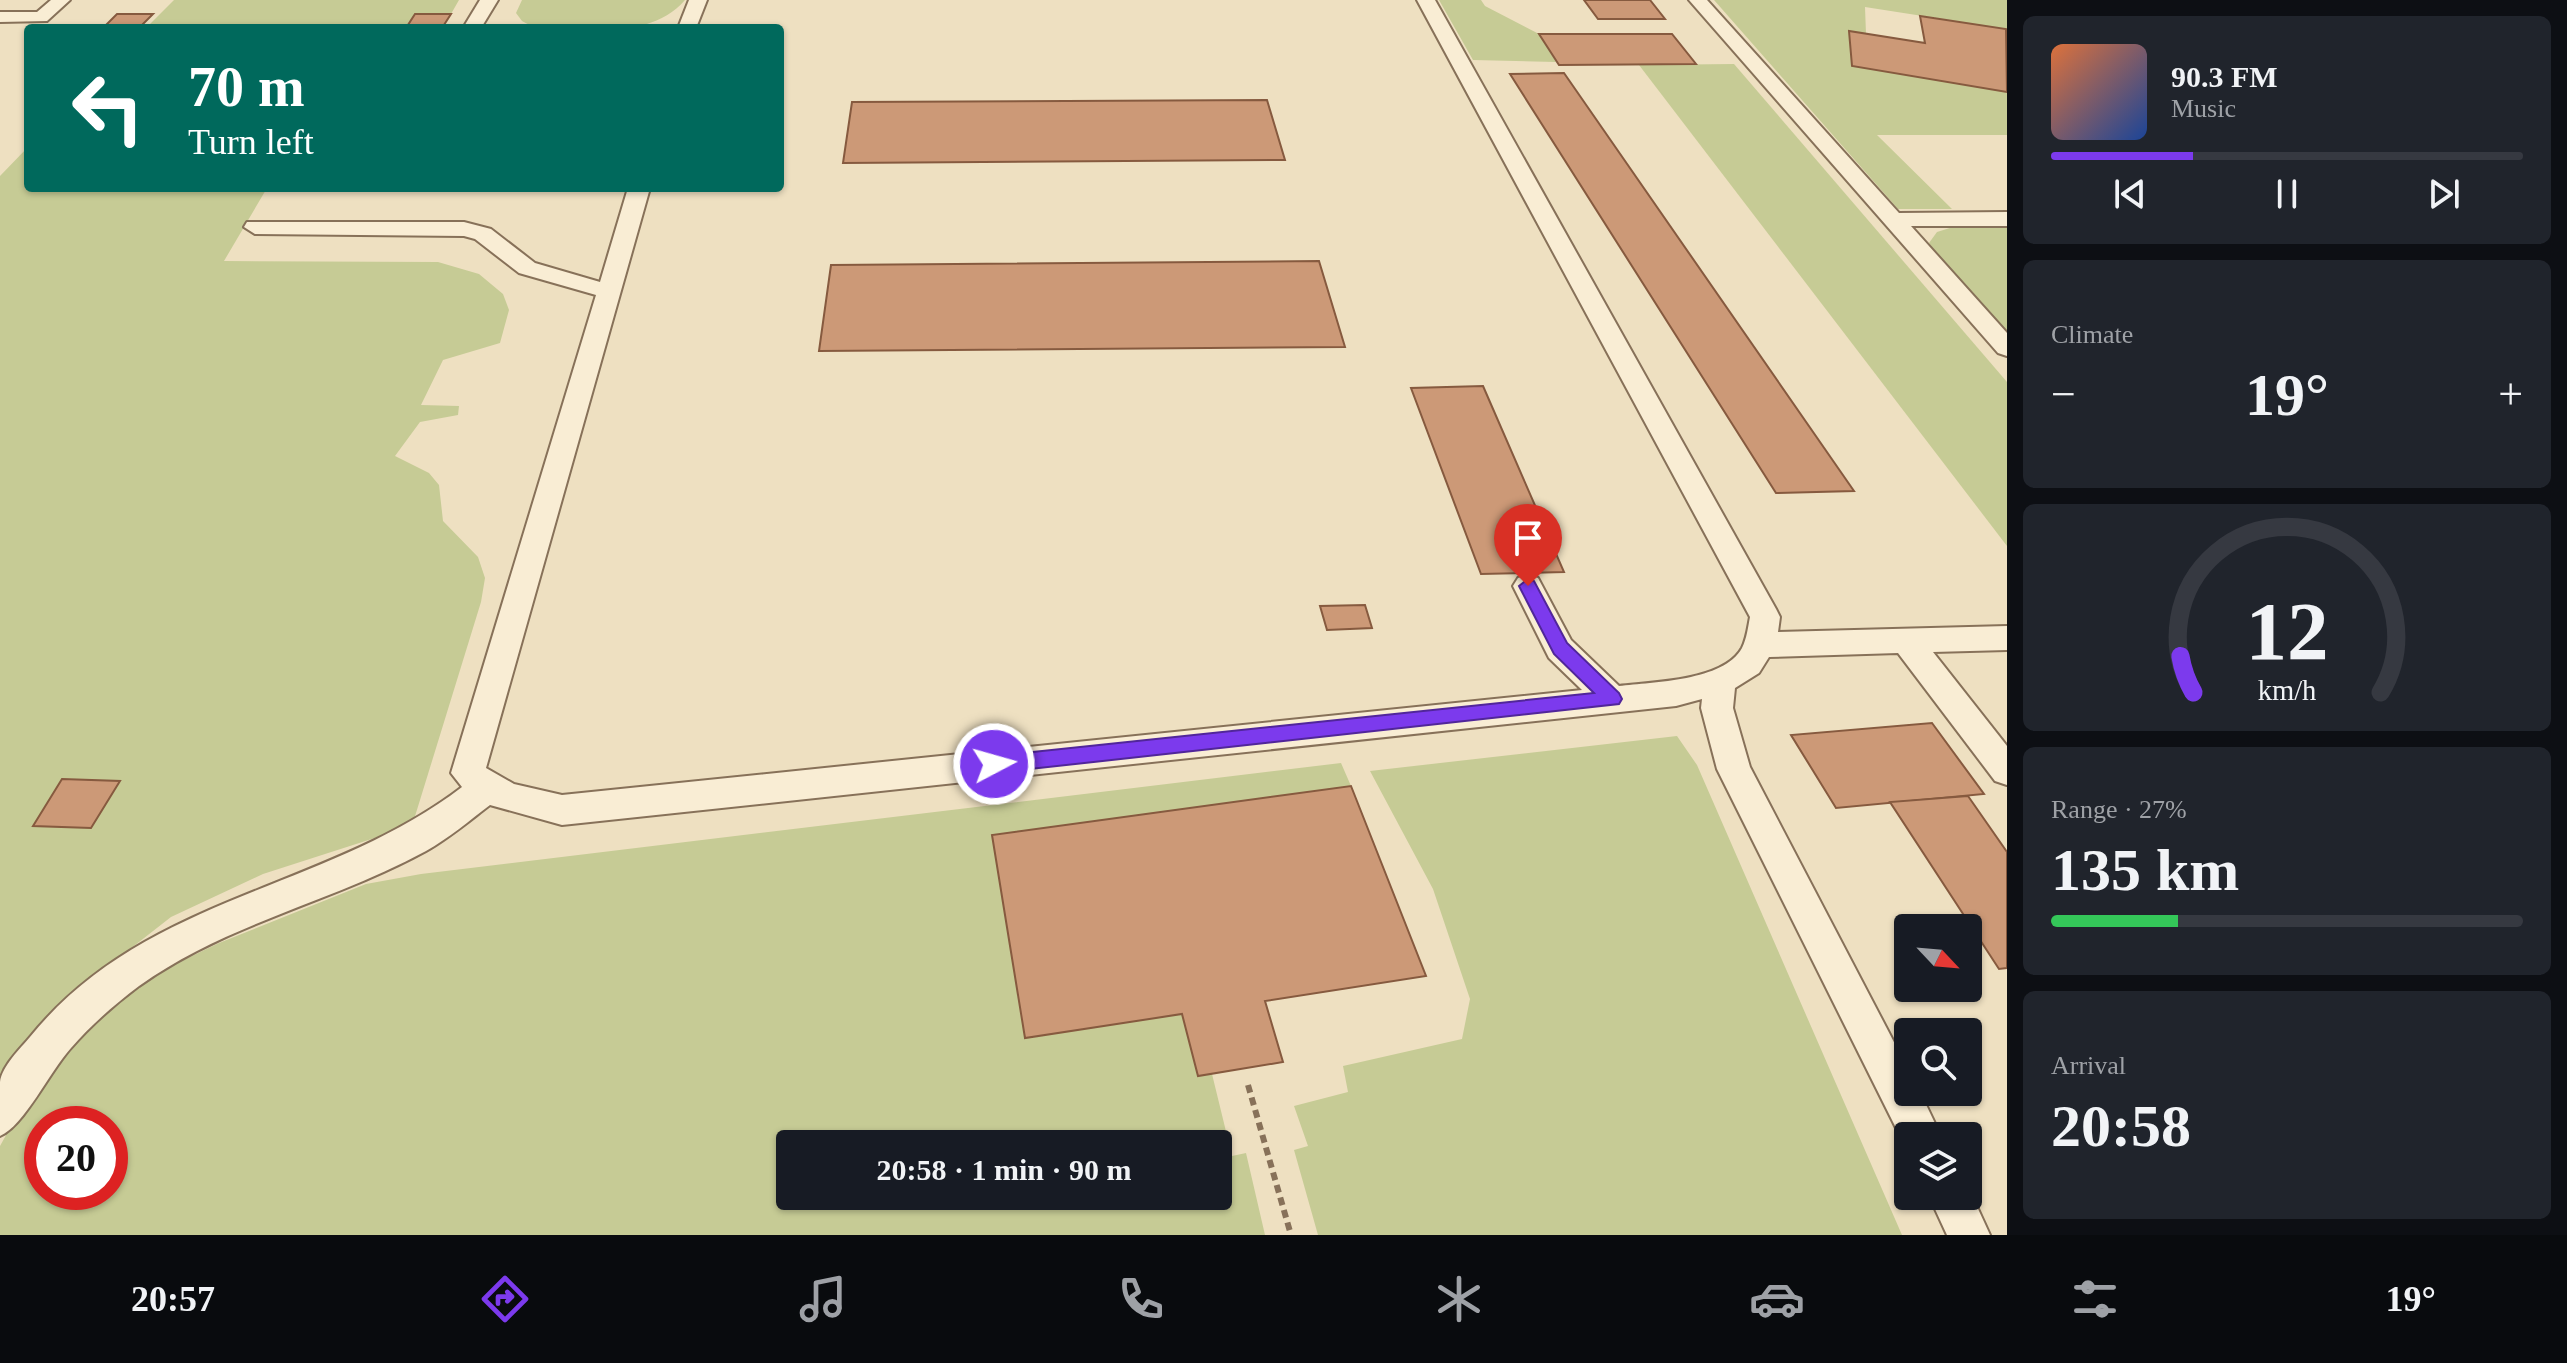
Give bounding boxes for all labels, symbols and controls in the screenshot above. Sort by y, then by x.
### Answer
icon: left [56,56,160,160]
text: 70 m [188,56,305,118]
text: 90.3 FM [2171,60,2278,93]
text: Music [2171,94,2236,123]
text: Turn left [188,122,314,162]
icon: previous [2108,172,2152,216]
icon: pause [2265,172,2309,216]
icon: next [2422,172,2466,216]
text: Climate [2051,320,2133,349]
text: 19° [2245,362,2329,428]
text: − [2051,370,2076,419]
text: + [2498,370,2523,419]
pin [1494,504,1562,586]
icon: arrive [1506,516,1550,560]
text: 12 [2245,585,2329,677]
text: km/h [2258,676,2316,707]
position arrow [952,722,1036,806]
text: Range · 27% [2051,795,2187,824]
text: 135 km [2051,837,2239,903]
north arrow [1894,914,1982,1002]
map controls [1894,914,1982,1210]
button: search [1894,1018,1982,1106]
text: Arrival [2051,1051,2126,1080]
text: 20:58 [2051,1093,2191,1159]
speed limit sign: 20 [24,1106,128,1210]
button: layers [1894,1122,1982,1210]
text: 20:58 · 1 min · 90 m [877,1153,1132,1186]
icon: directions [477,1271,533,1327]
icon: music [795,1271,851,1327]
icon: phone [1113,1271,1169,1327]
icon: climate [1431,1271,1487,1327]
icon: car [1749,1271,1805,1327]
icon: filters [2067,1271,2123,1327]
text: 20:57 [131,1279,215,1319]
text: 19° [2385,1279,2436,1319]

